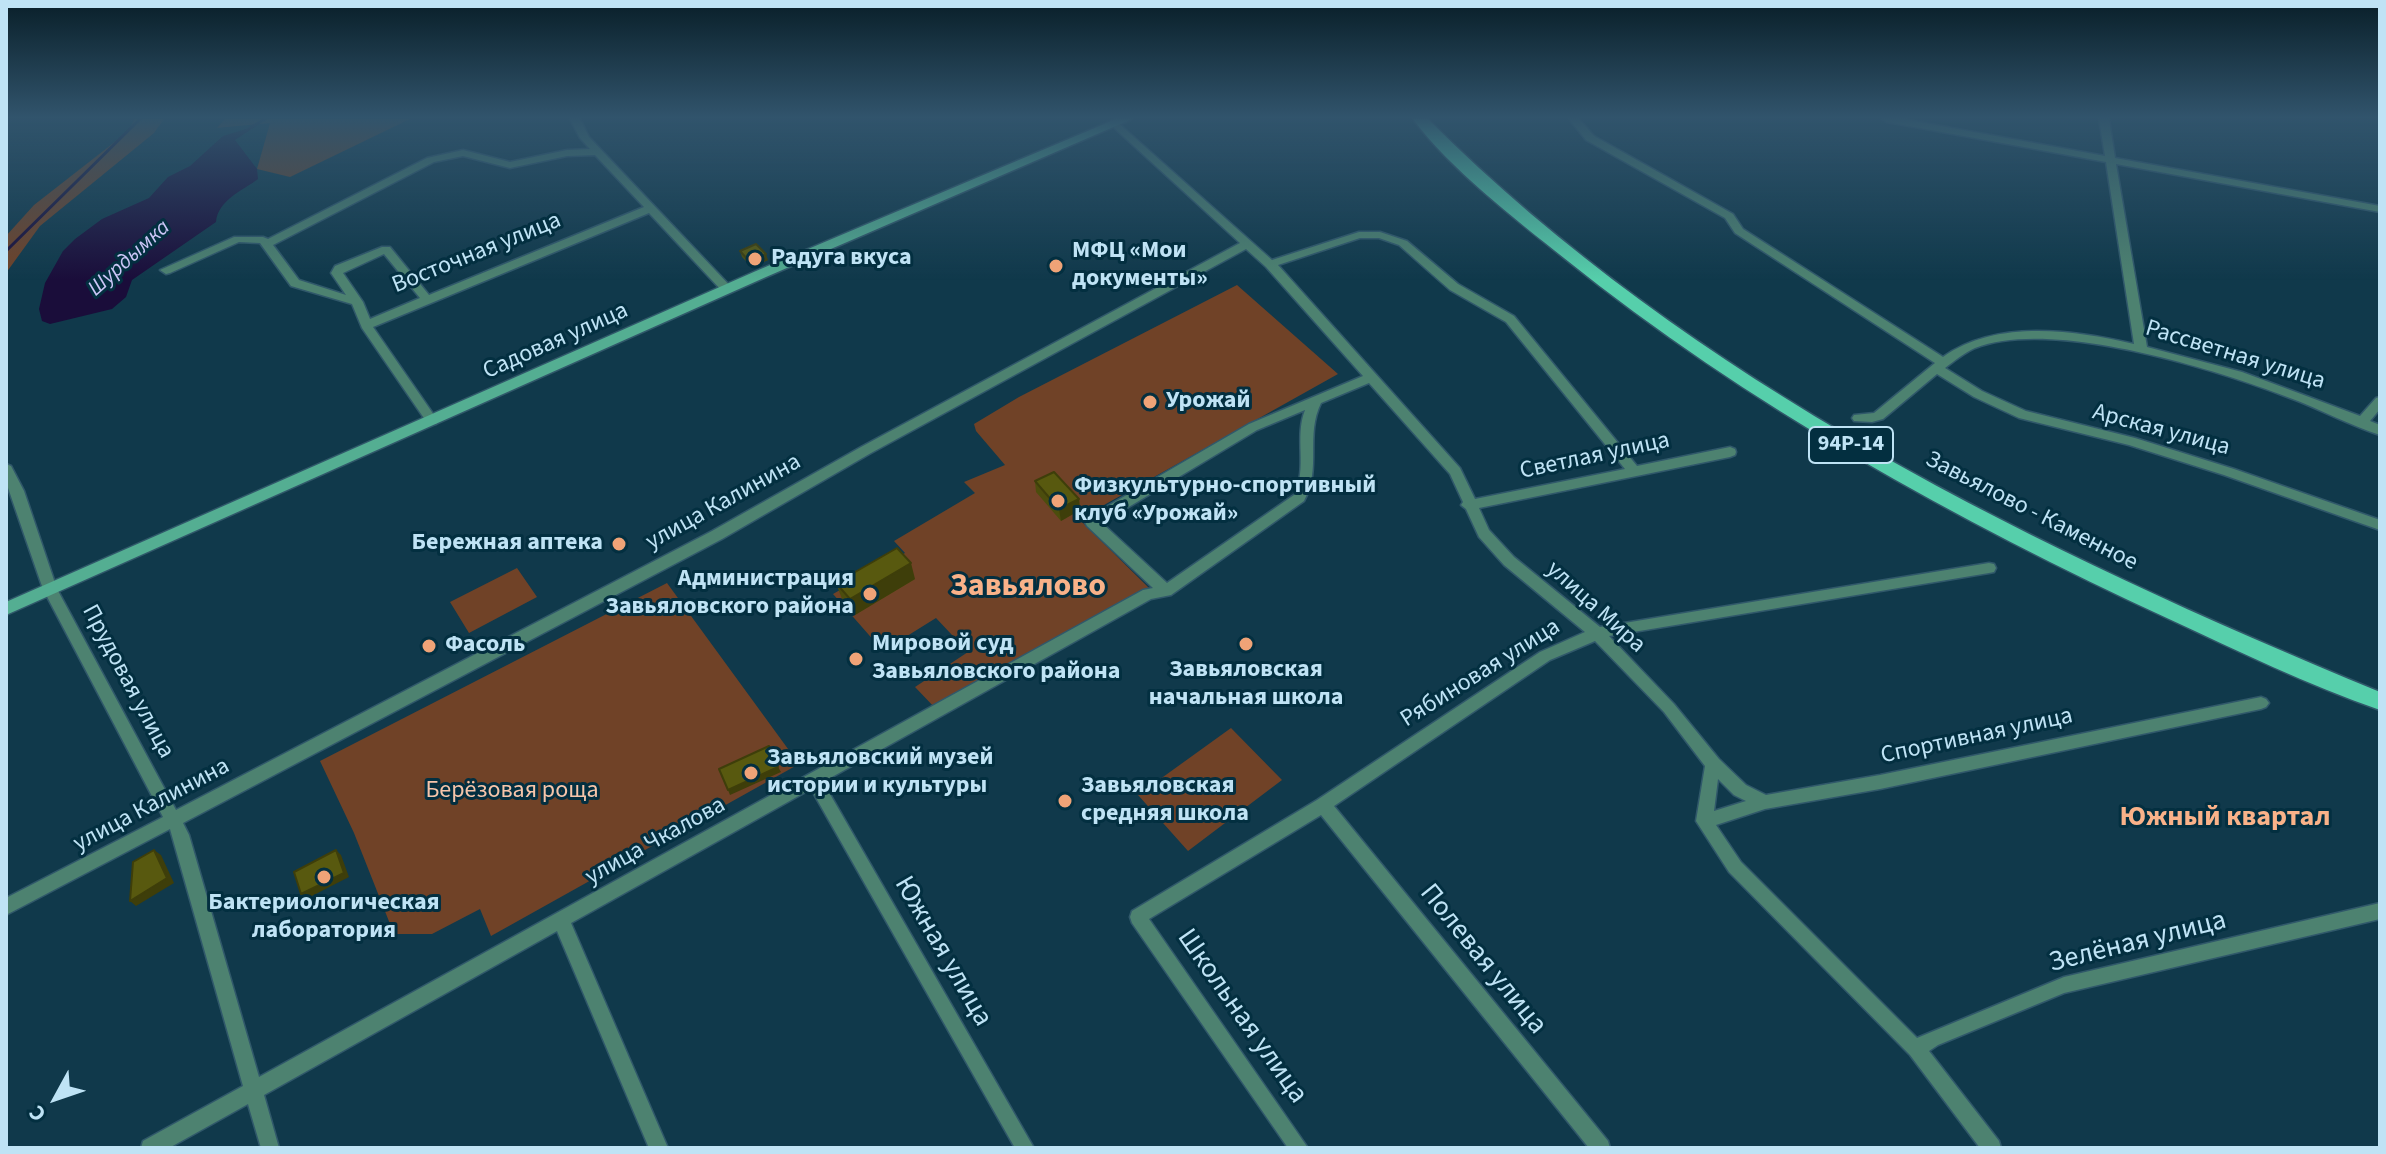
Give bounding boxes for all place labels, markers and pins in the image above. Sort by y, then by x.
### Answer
place label: МФЦ «Мои документы» [1072,238,1208,294]
place label: Радуга вкуса [771,245,912,273]
marker: Радуга вкуса [746,250,764,268]
marker: МФЦ «Мои документы» [1047,257,1065,275]
place label: Урожай [1166,388,1250,416]
marker: Урожай [1141,393,1159,411]
place label: Физкультурно-спортивный клуб «Урожай» [1074,473,1376,529]
marker: Физкультурно-спортивный клуб «Урожай» [1049,492,1067,510]
place label: Бережная аптека [412,530,603,558]
marker: Бережная аптека [610,535,628,553]
place label: Администрация Завьяловского района [606,566,854,622]
marker: Администрация Завьяловского района [861,585,879,603]
place label: Мировой суд Завьяловского района [872,631,1120,687]
place label: Фасоль [445,632,526,660]
marker: Завьяловская начальная школа [1237,635,1255,653]
marker: Фасоль [420,637,438,655]
marker: Мировой суд Завьяловского района [847,650,865,668]
place label: Завьяловская начальная школа [1149,657,1343,713]
place label: Завьяловский музей истории и культуры [767,745,994,801]
marker: Завьяловский музей истории и культуры [742,764,760,782]
place label: Завьяловская средняя школа [1081,773,1249,829]
marker: Завьяловская средняя школа [1056,792,1074,810]
marker: Бактериологическая лаборатория [315,868,333,886]
place label: Бактериологическая лаборатория [208,890,440,946]

